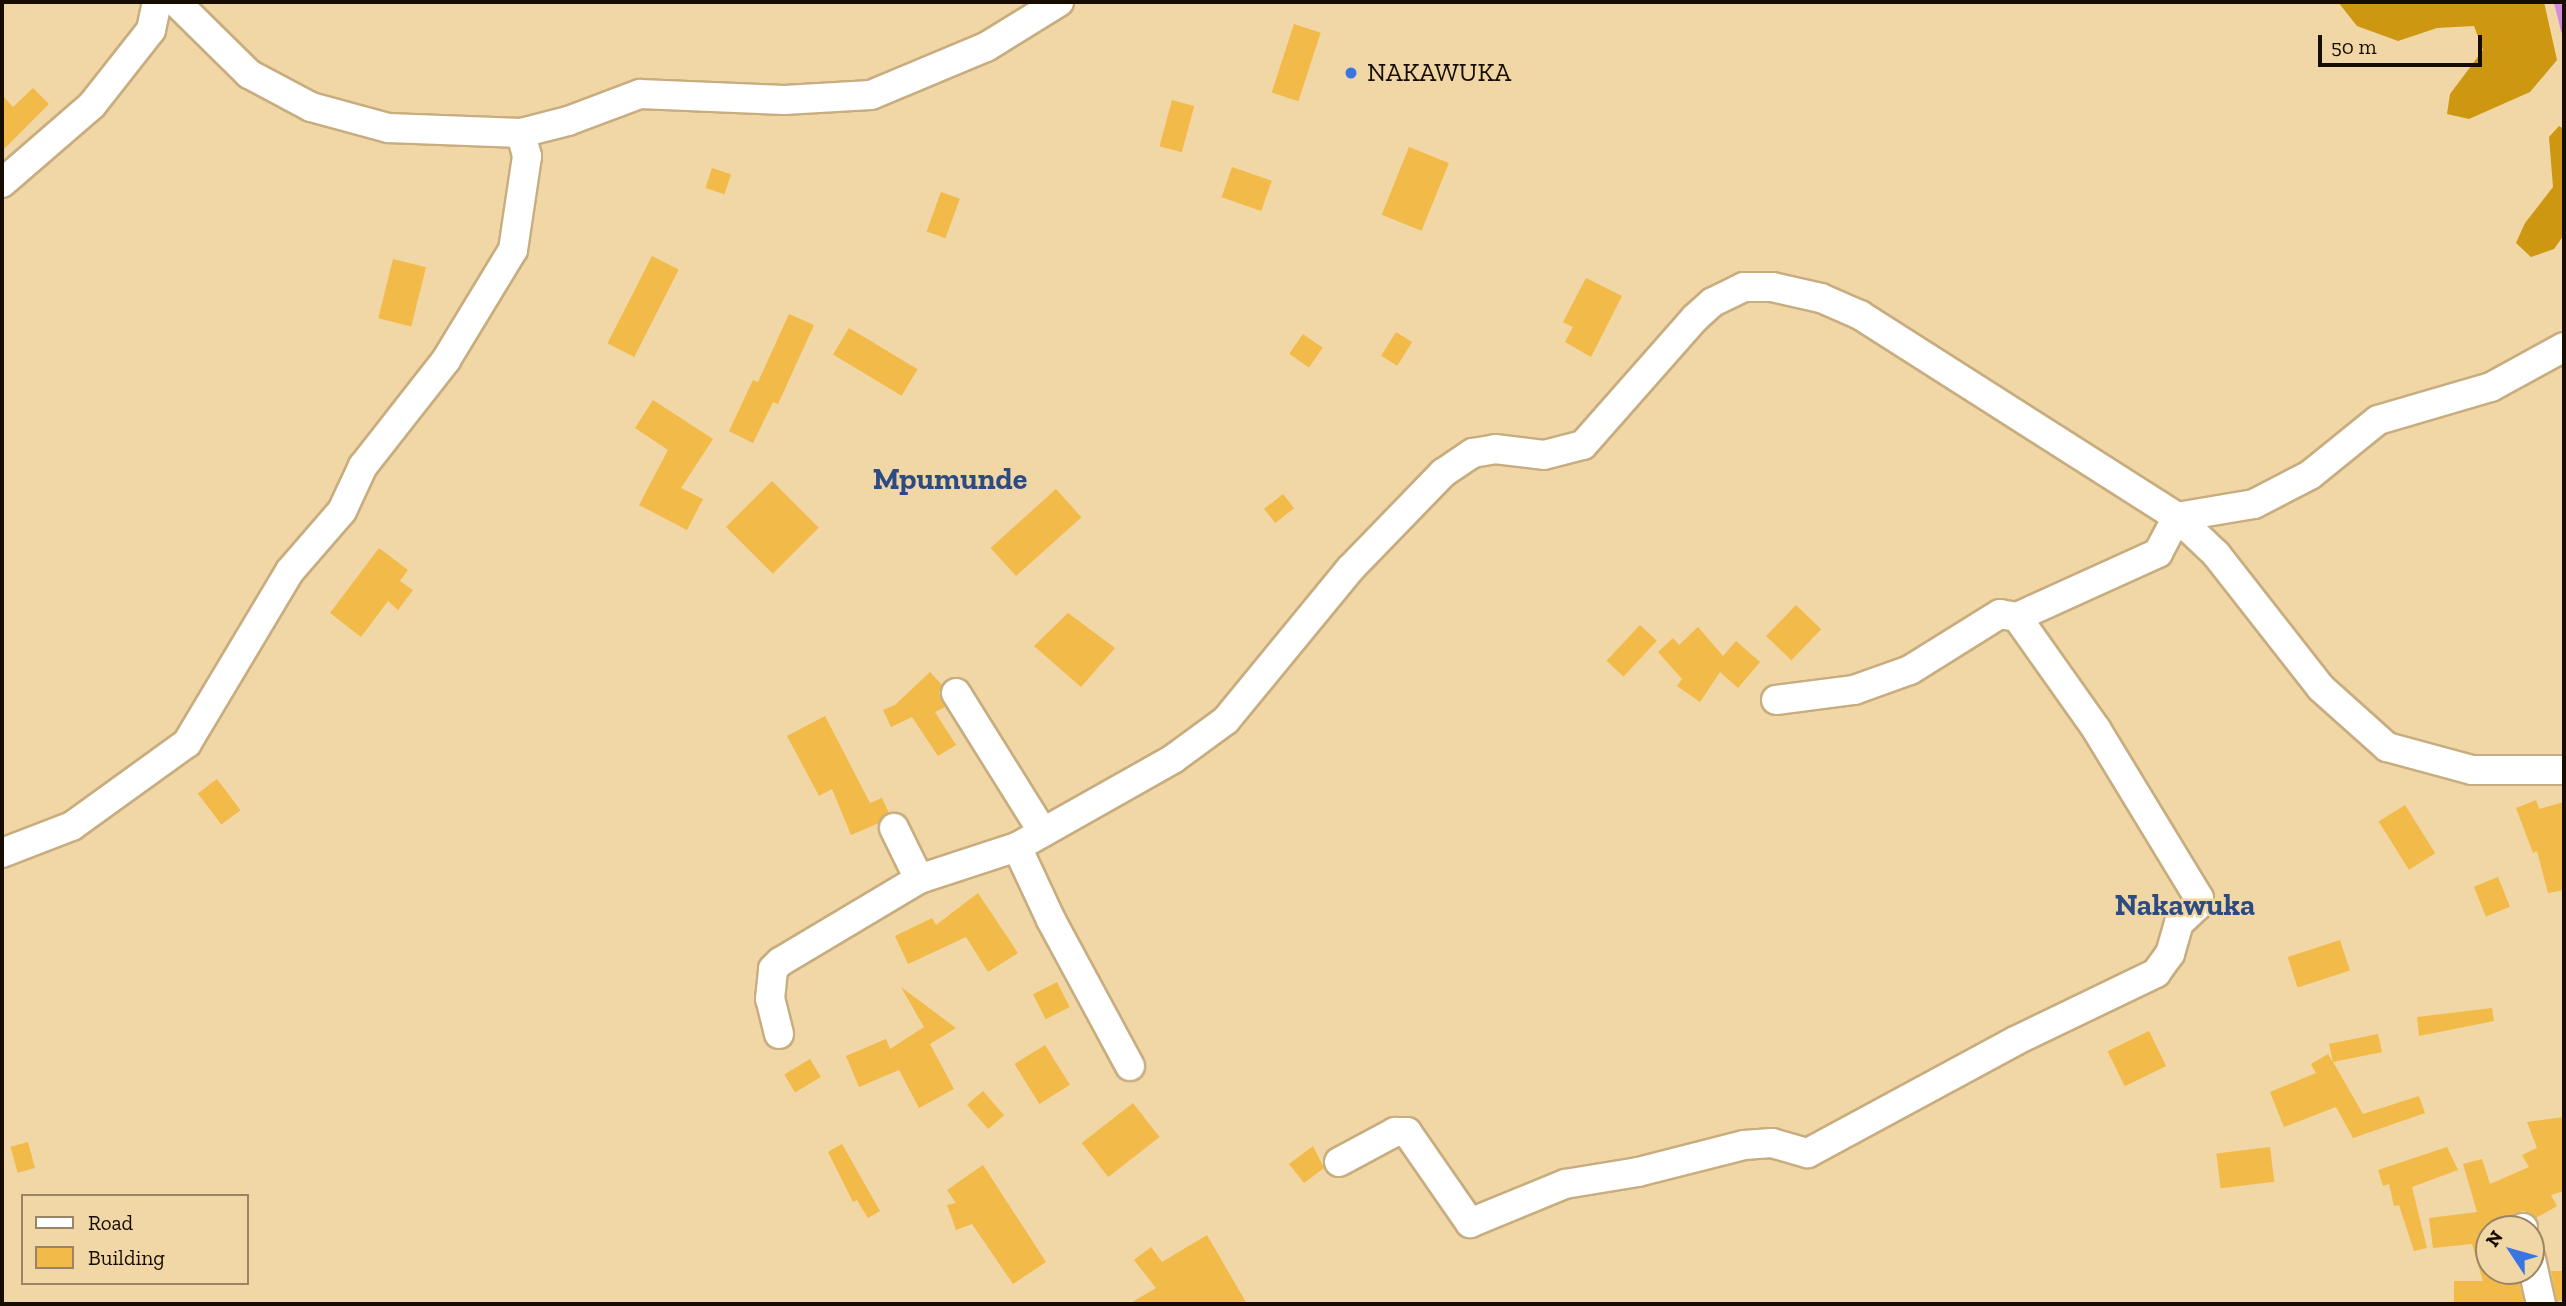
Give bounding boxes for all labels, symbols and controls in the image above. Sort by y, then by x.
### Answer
scale bar [2321,21,2486,65]
text: 50 m [2331,34,2377,59]
place label: NAKAWUKA [1367,57,1511,89]
marker: NAKAWUKA [1341,63,1361,83]
district label: Mpumunde [873,461,1027,497]
district label: Nakawuka [2115,887,2255,923]
legend [21,1194,248,1285]
text: Road [88,1210,133,1235]
north arrow [2475,1215,2545,1285]
text: N [2481,1226,2508,1251]
text: Building [88,1245,165,1270]

